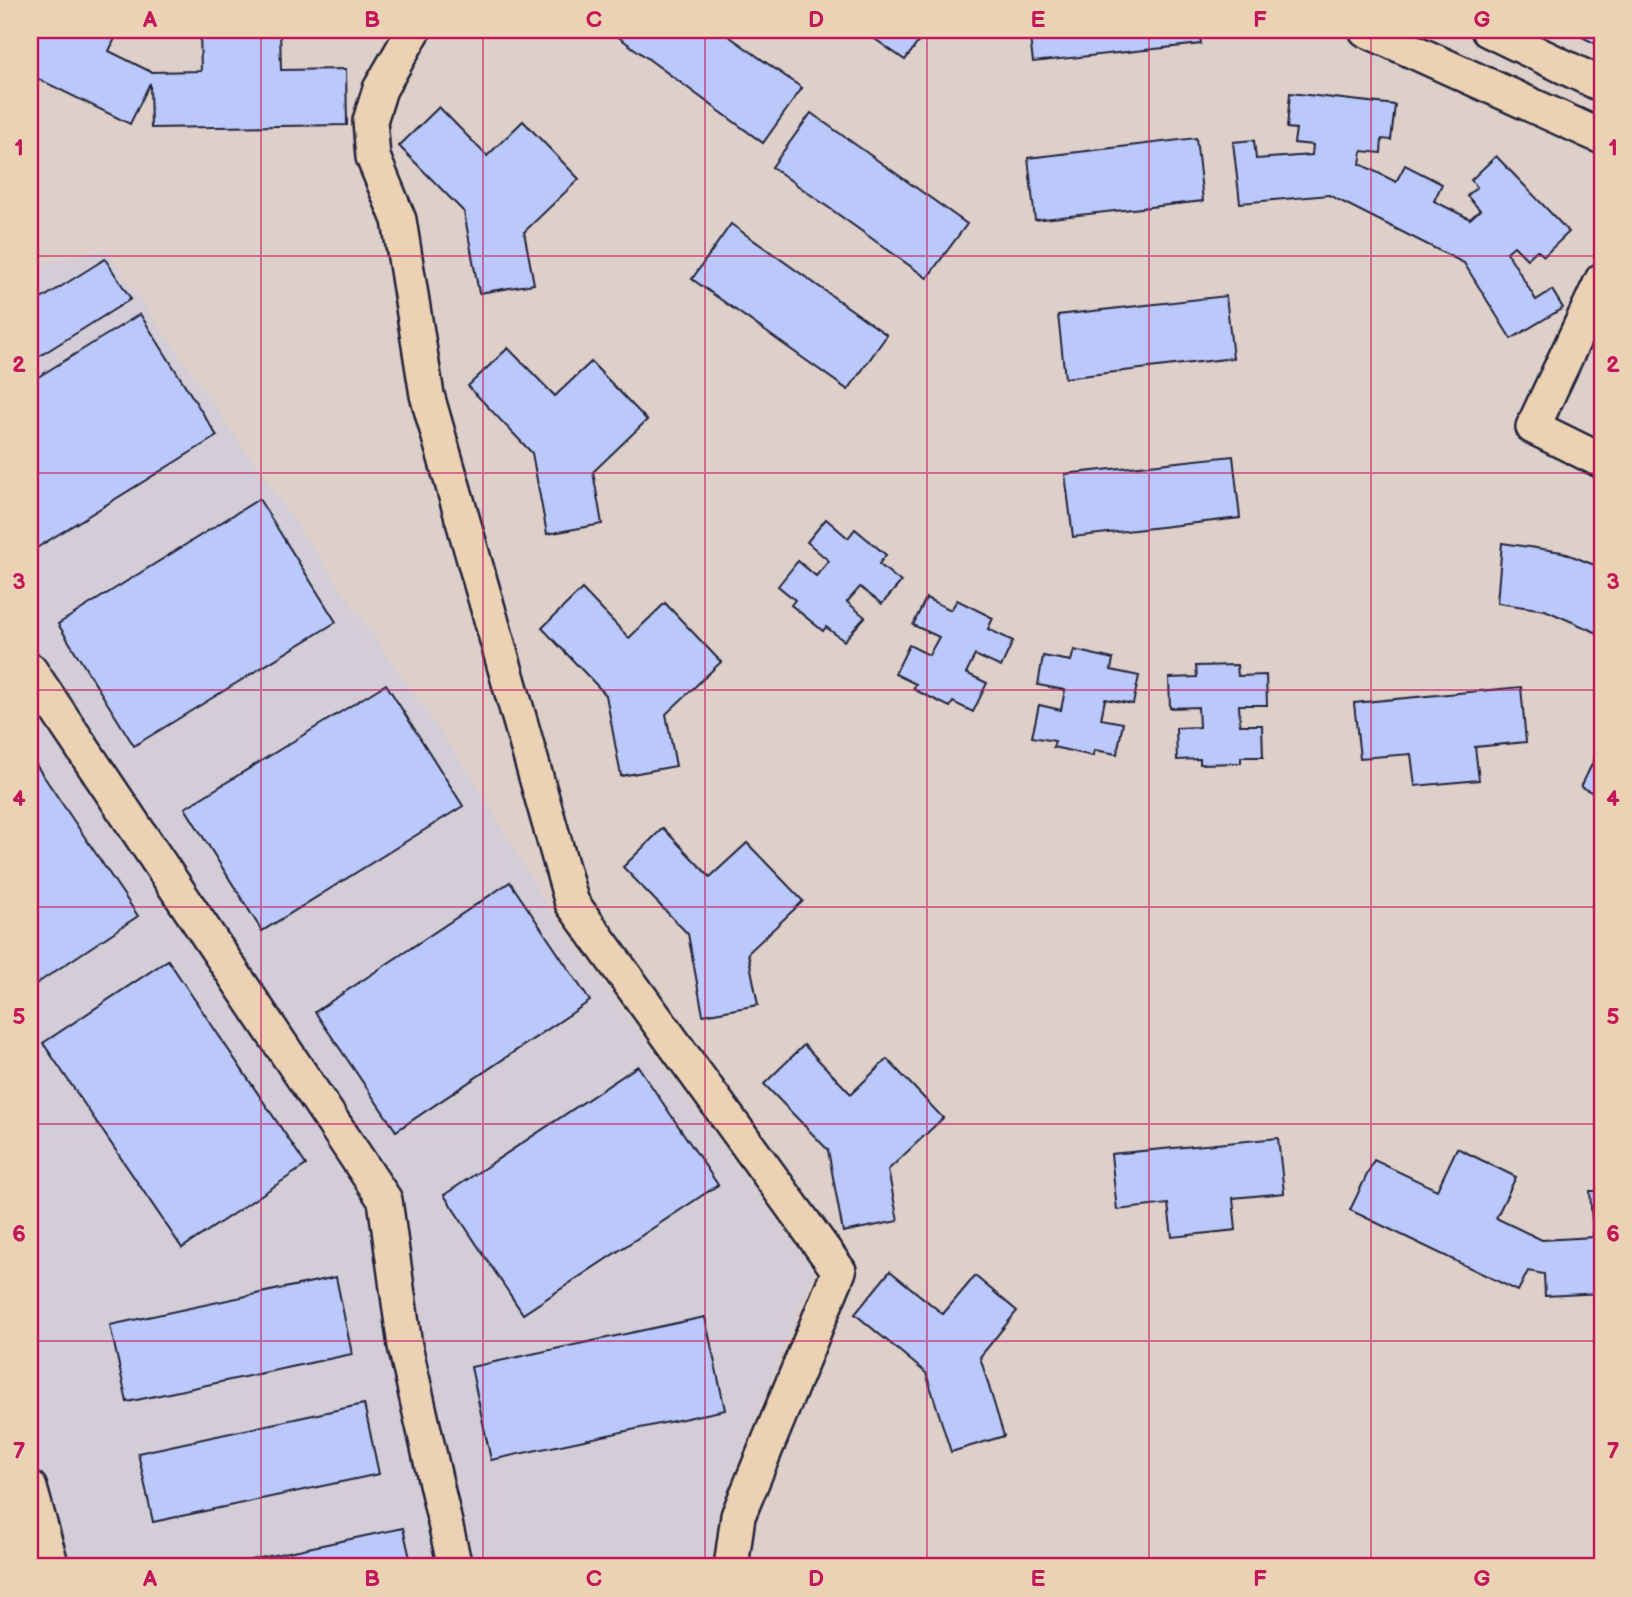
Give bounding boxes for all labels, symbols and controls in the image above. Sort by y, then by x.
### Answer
text: A [142,6,158,34]
text: B [364,6,380,34]
text: C [586,6,602,34]
text: D [808,6,824,34]
text: E [1031,6,1046,34]
text: F [1253,6,1267,34]
text: G [1474,6,1491,34]
text: 1 [14,134,24,162]
text: 1 [1608,134,1618,162]
text: 2 [12,351,26,379]
text: 2 [1606,351,1620,379]
text: 3 [12,568,26,596]
text: 3 [1606,568,1620,596]
text: 4 [12,785,26,813]
text: 4 [1606,785,1620,813]
text: 5 [12,1003,26,1031]
text: 5 [1606,1003,1620,1031]
text: 6 [12,1220,26,1248]
text: 6 [1606,1220,1620,1248]
text: 7 [13,1437,26,1465]
text: 7 [1607,1437,1620,1465]
text: A [142,1565,158,1593]
text: B [364,1565,380,1593]
text: C [586,1565,602,1593]
text: D [808,1565,824,1593]
text: E [1031,1565,1046,1593]
text: F [1253,1565,1267,1593]
text: G [1474,1565,1491,1593]

